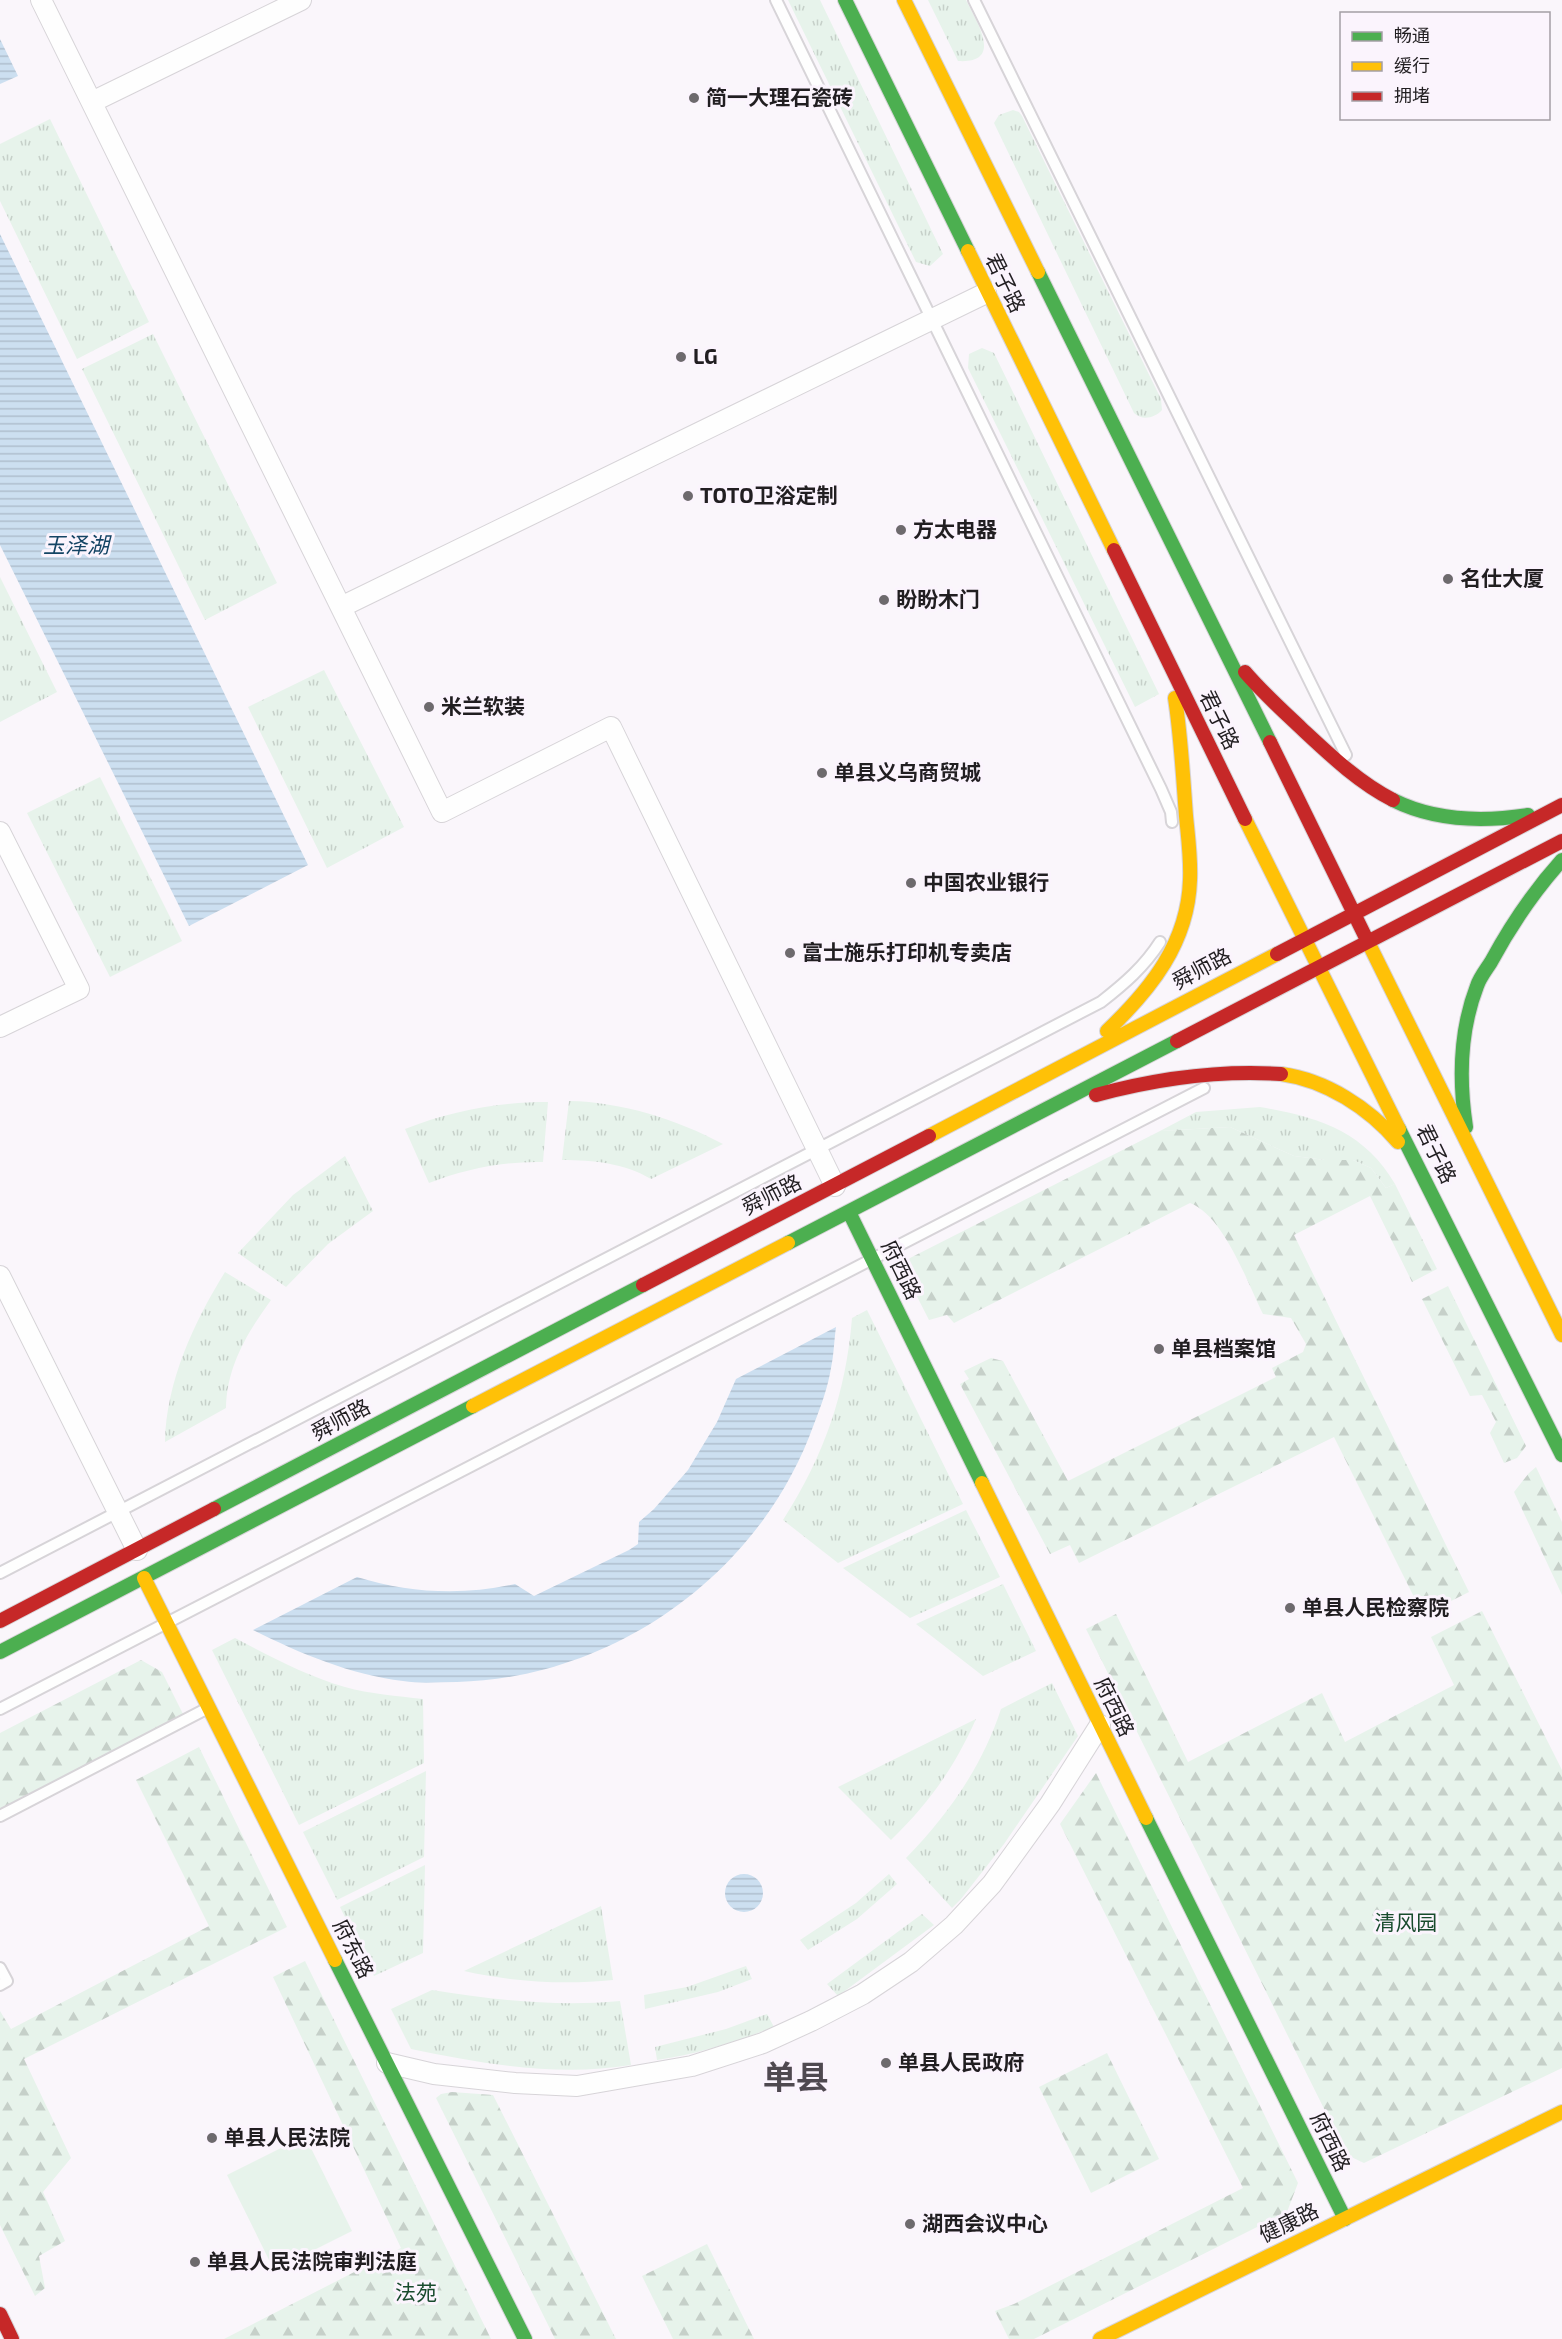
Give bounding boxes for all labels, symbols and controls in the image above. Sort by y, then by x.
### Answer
legend [1340,12,1550,120]
text: 畅通 [1394,24,1430,46]
text: 缓行 [1394,54,1430,76]
place label: 简一大理石瓷砖 [706,84,853,109]
text: 拥堵 [1394,84,1430,106]
marker: 简一大理石瓷砖 [687,91,701,105]
street label: 君子路 [981,249,1031,316]
place label: LG [693,343,718,368]
marker: LG [674,350,688,364]
place label: TOTO卫浴定制 [700,482,838,507]
marker: TOTO卫浴定制 [681,489,695,503]
place label: 方太电器 [913,516,997,541]
marker: 方太电器 [894,523,908,537]
water label: 玉泽湖 [43,531,112,557]
place label: 名仕大厦 [1460,565,1544,590]
marker: 名仕大厦 [1441,572,1455,586]
place label: 盼盼木门 [896,586,980,611]
marker: 盼盼木门 [877,593,891,607]
street label: 君子路 [1195,686,1245,753]
place label: 米兰软装 [441,693,525,718]
marker: 米兰软装 [422,700,436,714]
place label: 单县义乌商贸城 [834,759,981,784]
marker: 单县义乌商贸城 [815,766,829,780]
place label: 中国农业银行 [923,869,1049,894]
marker: 中国农业银行 [904,876,918,890]
place label: 富士施乐打印机专卖店 [802,939,1012,964]
street label: 舜师路 [1168,942,1235,994]
marker: 富士施乐打印机专卖店 [783,946,797,960]
street label: 君子路 [1412,1120,1462,1187]
street label: 舜师路 [738,1168,805,1219]
street label: 府西路 [877,1236,927,1303]
place label: 单县档案馆 [1171,1335,1276,1360]
marker: 单县档案馆 [1152,1342,1166,1356]
street label: 舜师路 [307,1393,374,1445]
place label: 单县人民检察院 [1302,1594,1449,1619]
marker: 单县人民检察院 [1283,1601,1297,1615]
street label: 府西路 [1090,1673,1140,1740]
park label: 清风园 [1375,1909,1438,1934]
street label: 府东路 [329,1915,380,1982]
place label: 单县人民政府 [898,2049,1024,2074]
district label: 单县 [763,2056,829,2096]
marker: 单县人民政府 [879,2056,893,2070]
street label: 府西路 [1306,2108,1356,2175]
place label: 单县人民法院 [224,2124,350,2149]
marker: 单县人民法院 [205,2131,219,2145]
street label: 健康路 [1255,2197,1322,2247]
place label: 湖西会议中心 [922,2210,1048,2235]
marker: 湖西会议中心 [903,2217,917,2231]
place label: 单县人民法院审判法庭 [207,2248,417,2273]
marker: 单县人民法院审判法庭 [188,2255,202,2269]
park label: 法苑 [395,2279,437,2304]

